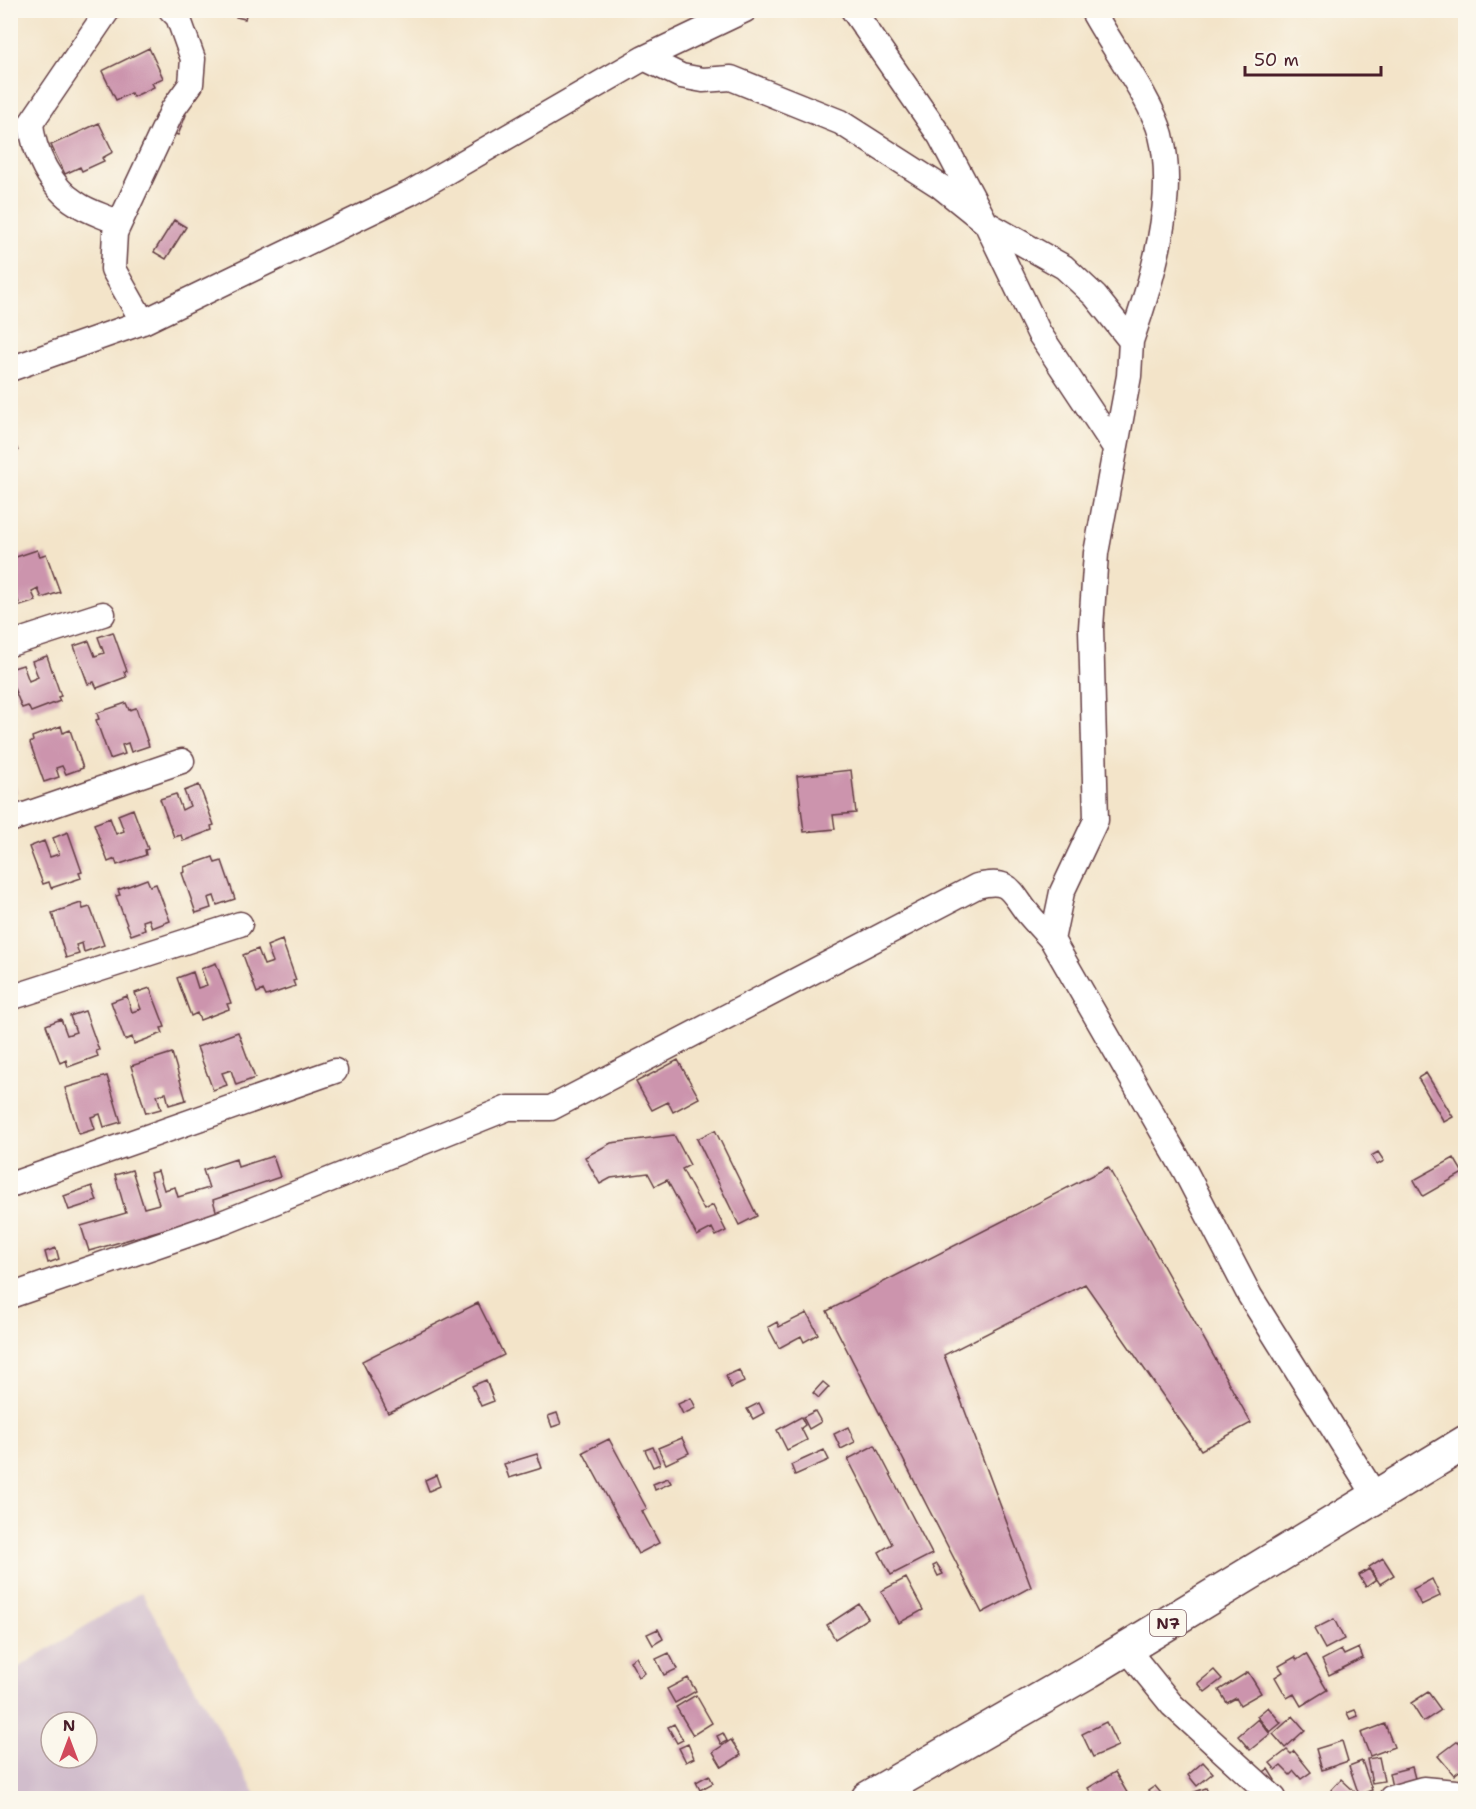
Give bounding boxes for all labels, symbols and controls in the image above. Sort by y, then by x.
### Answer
scale bar [1245,39,1382,77]
text: 50 m [1254,48,1299,72]
road number: N7 [1150,1610,1186,1636]
north arrow [39,1710,99,1770]
text: N [63,1715,75,1736]

